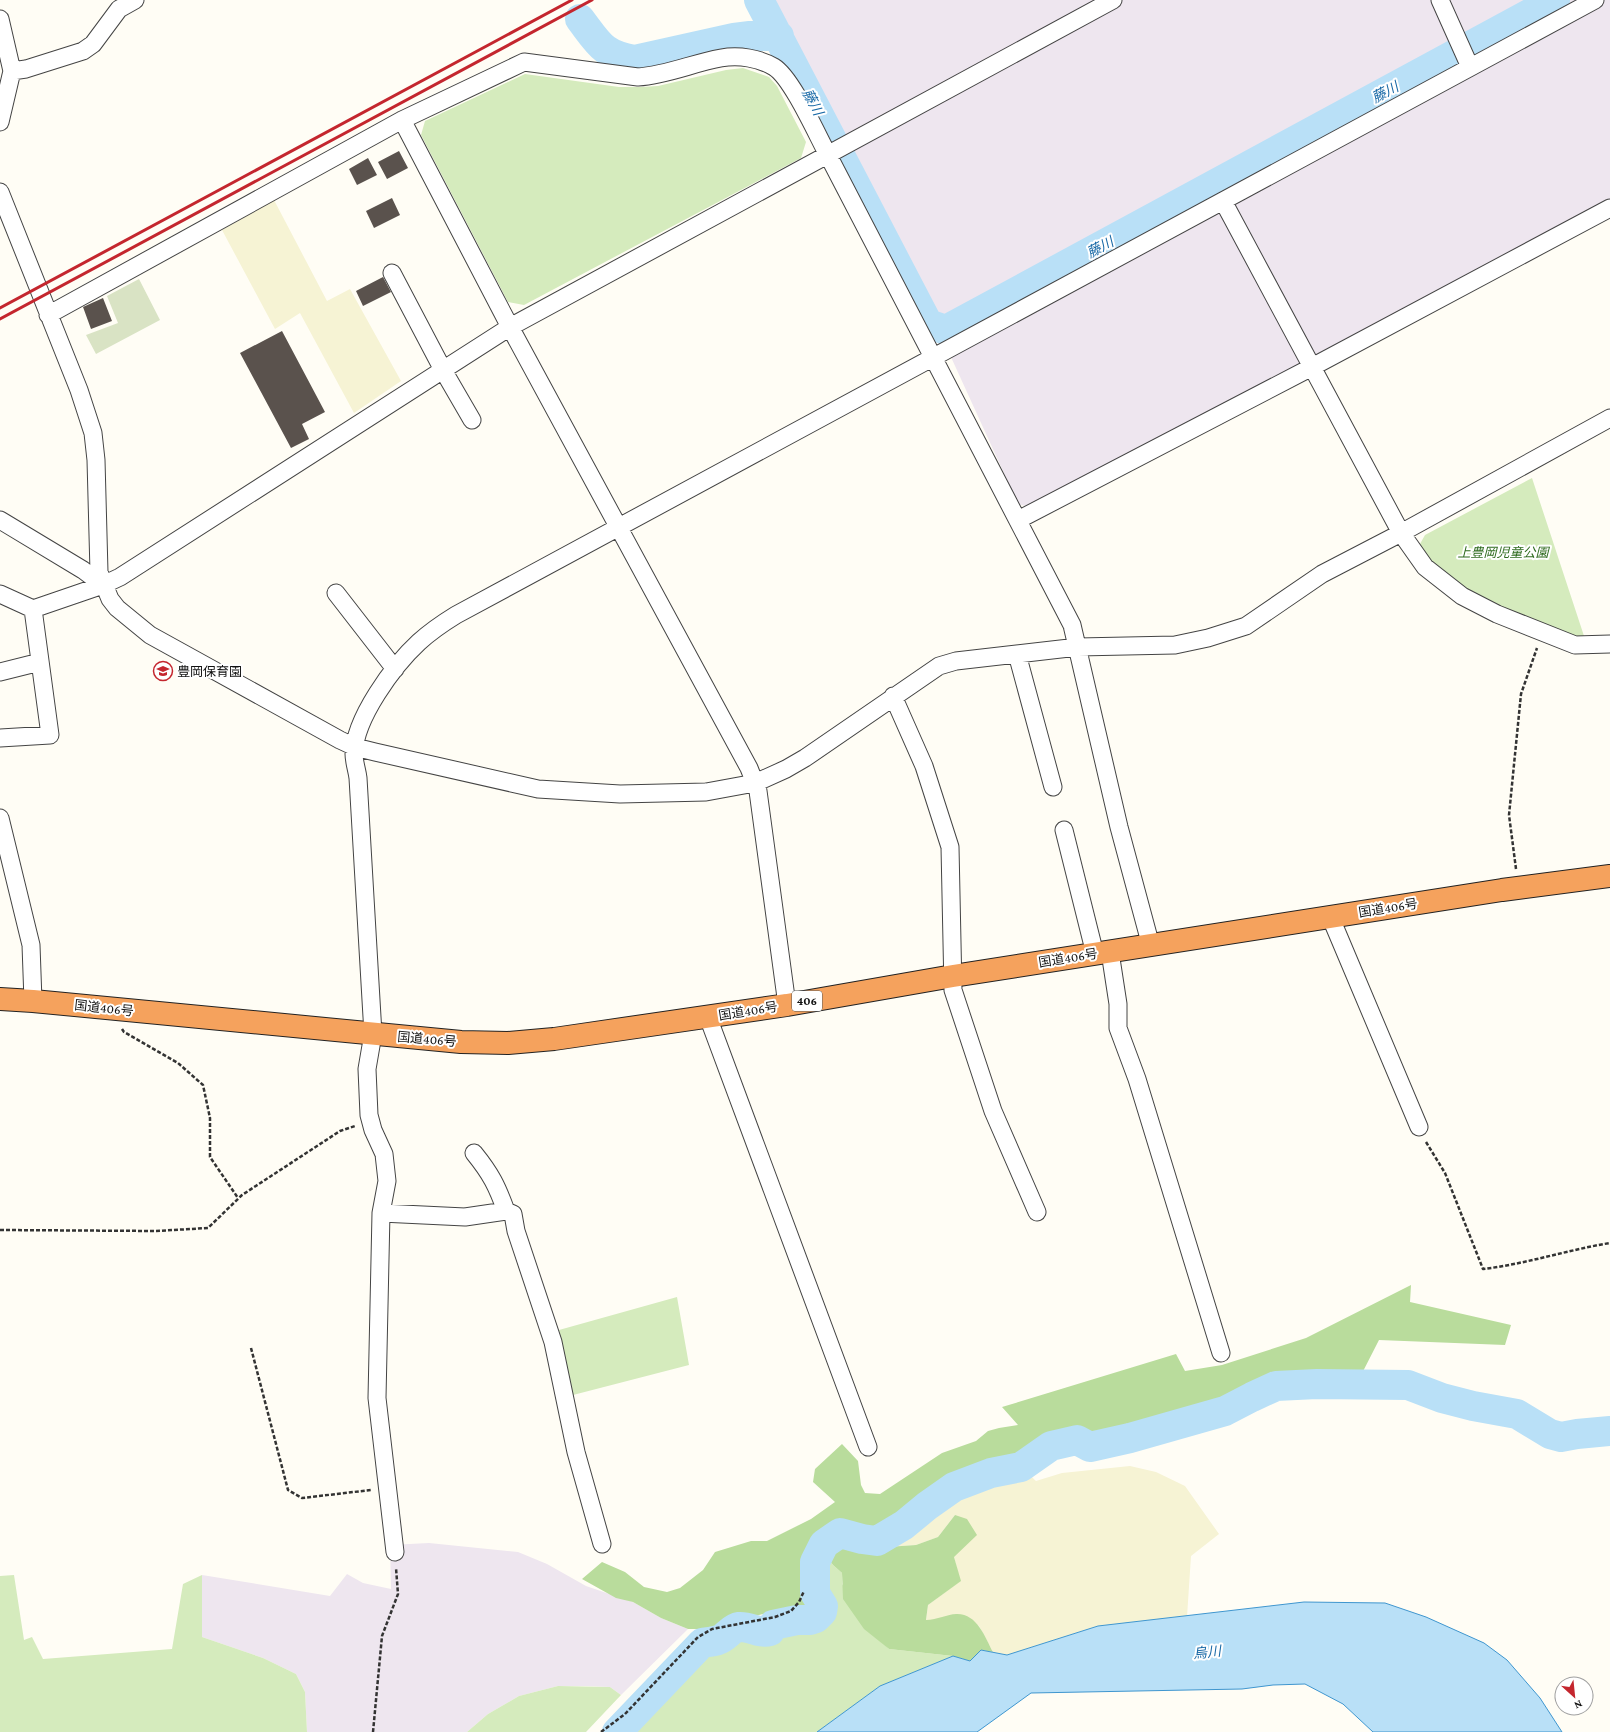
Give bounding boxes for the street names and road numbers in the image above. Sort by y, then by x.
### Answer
street label: 国道406号 [1357,896,1419,920]
street label: 国道406号 [1037,946,1099,970]
road number: 406 [792,991,822,1011]
street label: 国道406号 [74,997,134,1019]
street label: 国道406号 [717,999,779,1023]
street label: 国道406号 [397,1029,457,1049]

